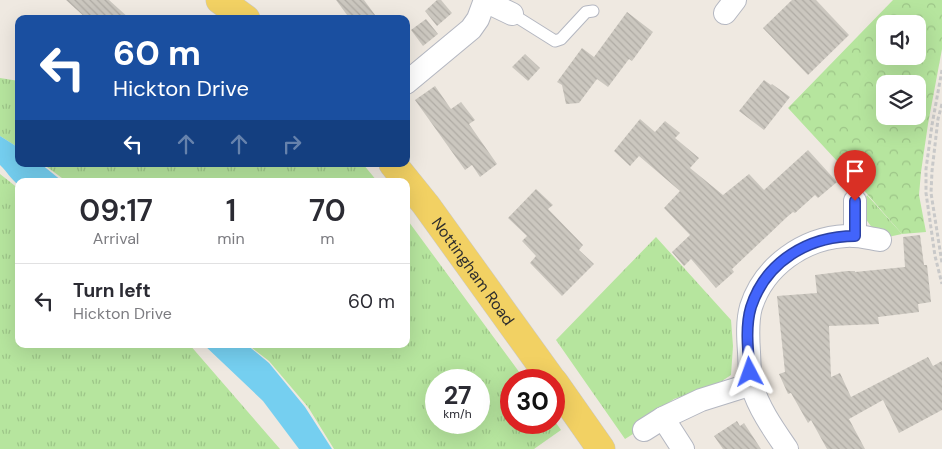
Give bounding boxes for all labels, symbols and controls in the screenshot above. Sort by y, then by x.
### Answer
map controls [876,15,926,125]
button: sound [876,15,926,65]
text: 60 m [113,30,201,76]
icon: left [30,35,95,100]
text: Hickton Drive [113,74,249,103]
button: layers [876,75,926,125]
icon: left [119,130,147,158]
icon: ahead [172,130,200,158]
icon: ahead [225,130,253,158]
icon: right [278,130,306,158]
pin [834,150,876,201]
icon: arrive [841,157,869,185]
text: 09:17 [79,191,153,230]
text: 1 [226,191,236,230]
text: 70 [309,191,346,230]
street label: Nottingham Road [427,213,520,329]
text: Arrival [93,228,139,249]
text: min [217,228,245,249]
text: m [320,228,334,249]
text: Turn left [73,278,151,303]
icon: left [30,287,58,315]
text: 60 m [348,289,395,314]
text: Hickton Drive [73,303,172,324]
position arrow [723,345,775,397]
speed limit sign: 30 [500,369,565,434]
text: 27 [444,379,471,412]
text: km/h [443,406,472,422]

